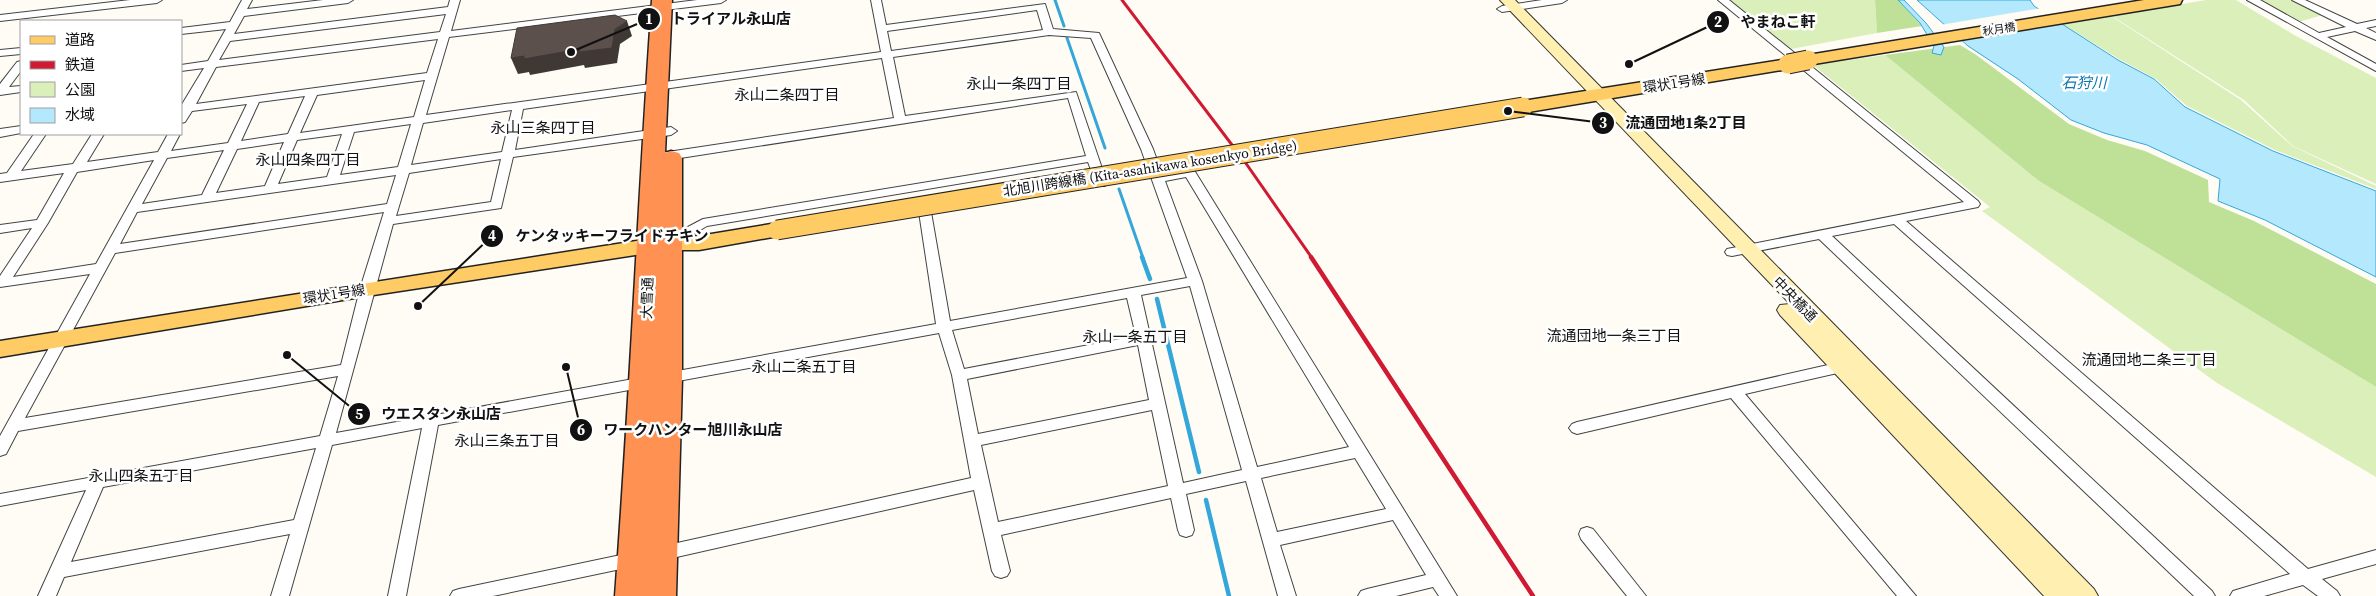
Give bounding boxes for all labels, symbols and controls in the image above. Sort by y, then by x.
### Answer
callout: トライアル永山店 [636,4,801,34]
callout: やまねこ軒 [1706,7,1826,37]
text: 1 [645,8,653,29]
text: トライアル永山店 [671,8,791,29]
text: 2 [1714,11,1722,32]
text: やまねこ軒 [1740,11,1816,32]
legend [20,20,182,135]
street label: 秋月橋 [1982,20,2017,39]
text: 道路 [65,29,95,50]
text: 鉄道 [65,54,95,75]
street label: 環状1号線 [1641,68,1707,98]
water label: 石狩川 [2061,72,2108,93]
district label: 永山一条四丁目 [966,73,1072,94]
text: 公園 [65,79,95,100]
district label: 永山二条四丁目 [734,84,840,105]
text: 水域 [65,104,95,125]
callout: 流通団地1条2丁目 [1590,108,1757,138]
text: 3 [1599,112,1607,133]
text: 流通団地1条2丁目 [1625,112,1747,133]
district label: 永山三条四丁目 [490,117,596,138]
street label: 北旭川跨線橋 (Kita-asahikawa kosenkyo Bridge) [1001,135,1299,201]
district label: 永山四条四丁目 [255,149,361,170]
callout: ケンタッキーフライドチキン [480,221,720,251]
text: 4 [488,225,496,246]
text: ケンタッキーフライドチキン [515,225,709,246]
street label: 中央橋通 [1768,272,1822,326]
street label: 大雪通 [636,277,658,319]
street label: 環状1号線 [301,279,367,309]
district label: 流通団地一条三丁目 [1546,325,1682,346]
district label: 永山一条五丁目 [1082,326,1188,347]
district label: 流通団地二条三丁目 [2081,349,2217,370]
district label: 永山二条五丁目 [751,356,857,377]
callout: ウエスタン永山店 [346,399,511,429]
text: 5 [355,403,363,424]
text: ウエスタン永山店 [381,403,501,424]
callout: ワークハンター旭川永山店 [568,415,793,445]
text: 6 [577,419,585,440]
text: ワークハンター旭川永山店 [603,419,783,440]
district label: 永山三条五丁目 [454,430,560,451]
district label: 永山四条五丁目 [88,465,194,486]

